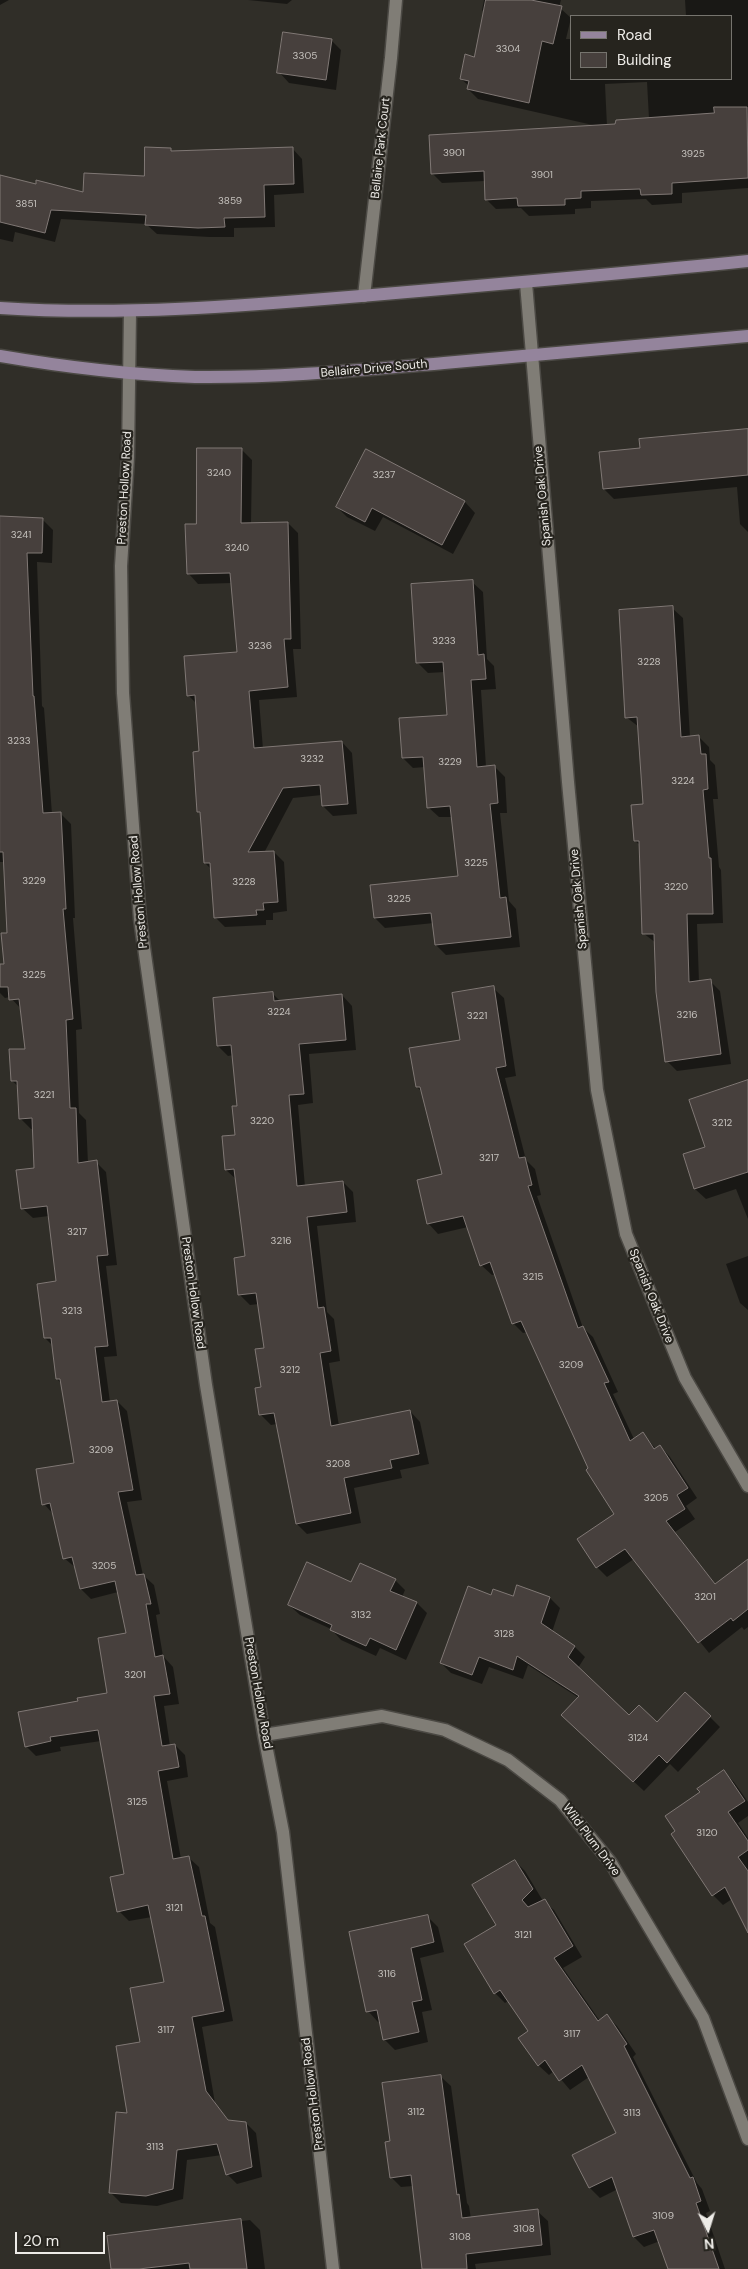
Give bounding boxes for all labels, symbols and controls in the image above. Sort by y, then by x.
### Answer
legend [570,15,733,80]
text: Road [617,25,652,45]
house number: 3304 [496,43,520,55]
house number: 3305 [293,50,317,62]
text: Building [617,50,672,70]
street label: Bellaire Park Court [369,97,393,199]
house number: 3901 [443,147,465,159]
house number: 3925 [681,148,705,160]
house number: 3901 [531,169,553,181]
house number: 3859 [218,195,242,207]
house number: 3851 [15,198,37,210]
street label: Bellaire Drive South [320,357,428,381]
street label: Preston Hollow Road [115,431,135,545]
street label: Spanish Oak Drive [531,445,555,547]
house number: 3240 [207,467,231,479]
house number: 3237 [373,469,395,481]
house number: 3241 [11,529,31,541]
house number: 3240 [225,542,249,554]
house number: 3233 [432,635,456,647]
house number: 3236 [248,640,272,652]
house number: 3228 [637,656,661,668]
house number: 3233 [7,735,31,747]
house number: 3232 [300,753,324,765]
house number: 3229 [438,756,462,768]
house number: 3224 [671,775,695,787]
street label: Preston Hollow Road [127,835,151,949]
street label: Spanish Oak Drive [567,848,591,950]
house number: 3225 [464,857,488,869]
house number: 3229 [22,875,46,887]
house number: 3228 [232,876,256,888]
house number: 3220 [664,881,688,893]
house number: 3225 [387,893,411,905]
house number: 3225 [22,969,46,981]
house number: 3224 [267,1006,291,1018]
house number: 3216 [676,1009,698,1021]
house number: 3221 [467,1010,487,1022]
house number: 3221 [34,1089,54,1101]
house number: 3220 [250,1115,274,1127]
house number: 3212 [712,1117,732,1129]
house number: 3217 [479,1152,499,1164]
house number: 3217 [67,1226,87,1238]
house number: 3216 [270,1235,292,1247]
street label: Preston Hollow Road [178,1236,208,1350]
street label: Spanish Oak Drive [626,1247,676,1345]
house number: 3215 [523,1271,543,1283]
house number: 3213 [62,1305,82,1317]
house number: 3209 [559,1359,583,1371]
house number: 3212 [280,1364,300,1376]
house number: 3209 [89,1444,113,1456]
house number: 3208 [326,1458,350,1470]
house number: 3205 [644,1492,668,1504]
house number: 3205 [92,1560,116,1572]
house number: 3201 [694,1591,716,1603]
house number: 3132 [351,1609,371,1621]
house number: 3128 [494,1628,514,1640]
street label: Preston Hollow Road [241,1636,275,1750]
house number: 3201 [124,1669,146,1681]
house number: 3124 [628,1732,648,1744]
house number: 3125 [127,1796,147,1808]
street label: Wild Plum Drive [559,1801,623,1879]
house number: 3120 [696,1827,718,1839]
house number: 3121 [165,1902,183,1914]
house number: 3121 [514,1929,532,1941]
house number: 3116 [378,1968,396,1980]
house number: 3117 [157,2024,175,2036]
house number: 3117 [563,2028,581,2040]
street label: Preston Hollow Road [299,2037,327,2151]
house number: 3112 [407,2106,425,2118]
house number: 3113 [623,2107,641,2119]
house number: 3113 [146,2141,164,2153]
north arrow [683,2204,733,2254]
house number: 3109 [652,2210,674,2222]
scale bar [18,2222,108,2254]
house number: 3108 [513,2223,535,2235]
text: 20 m [23,2231,59,2251]
house number: 3108 [449,2231,471,2243]
text: N [703,2235,715,2253]

